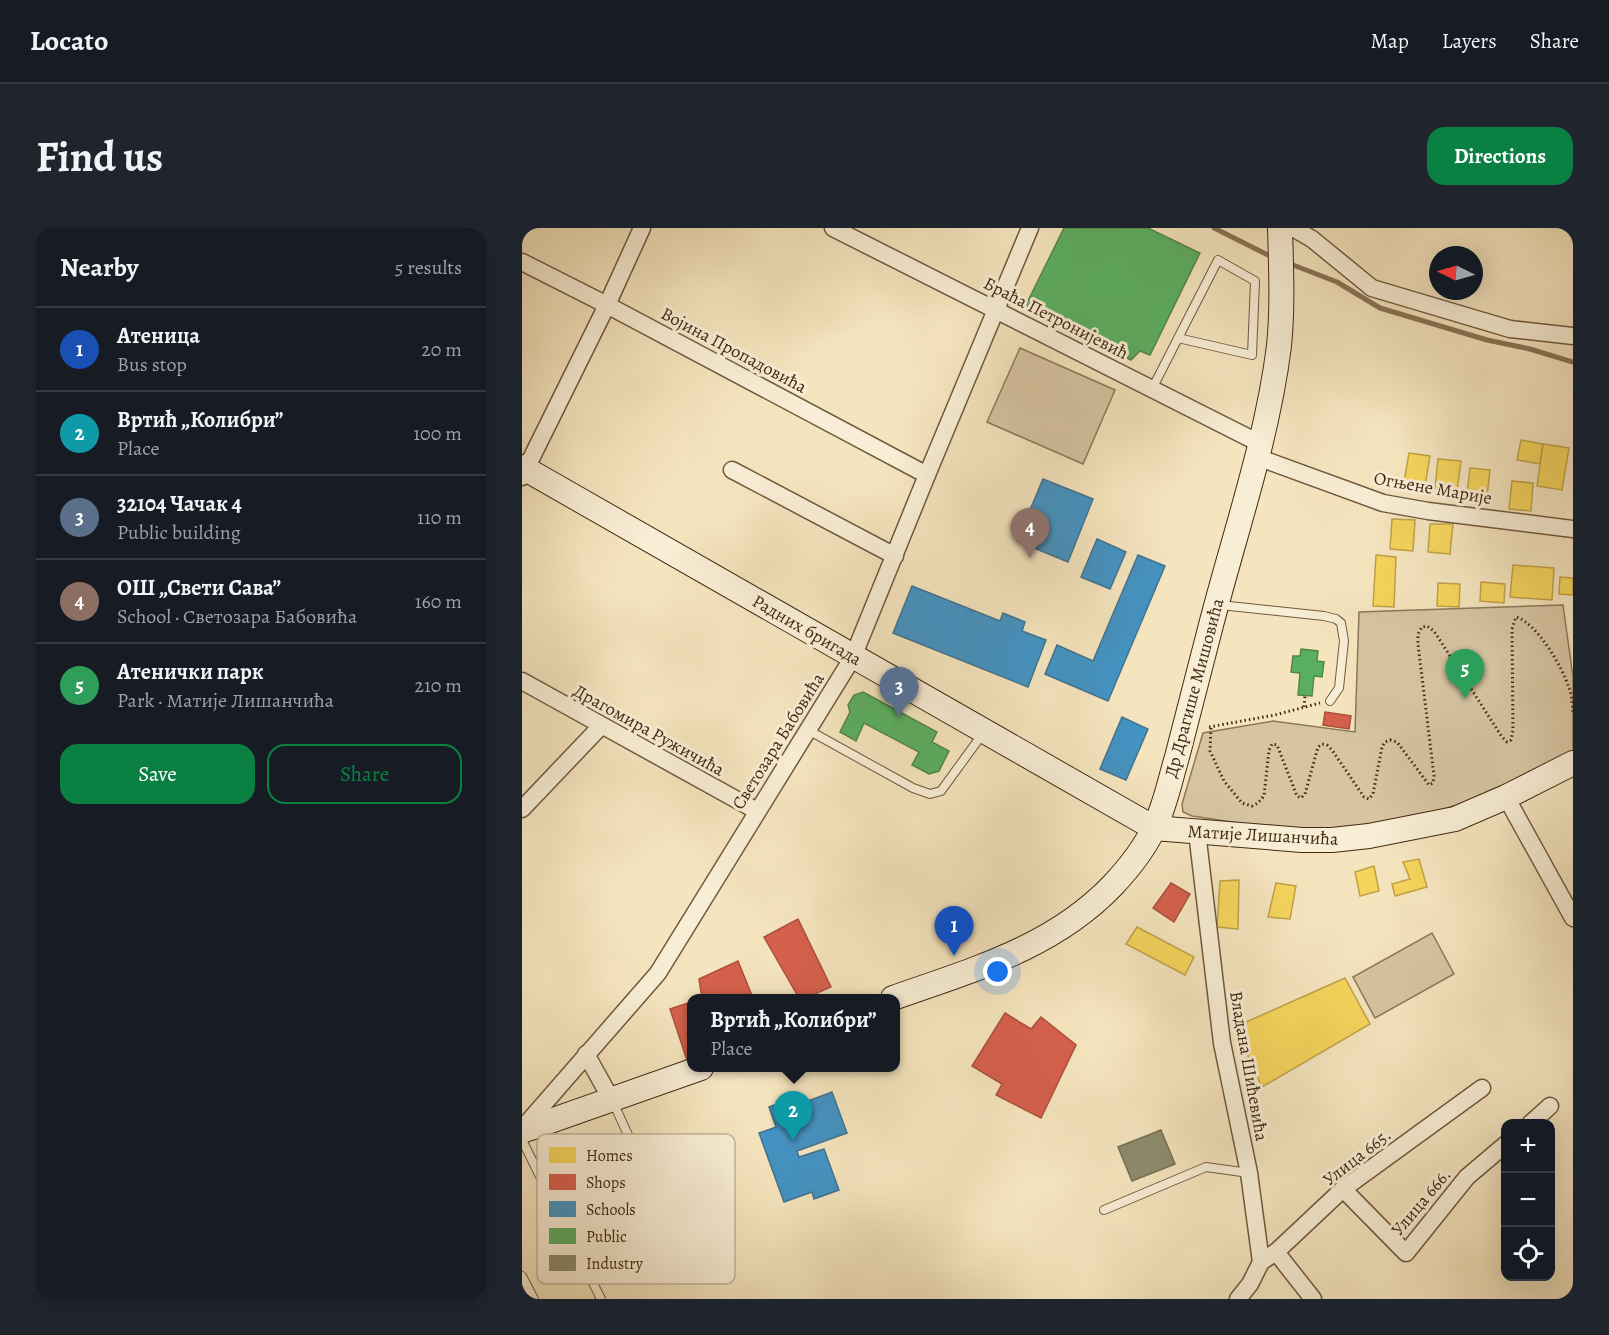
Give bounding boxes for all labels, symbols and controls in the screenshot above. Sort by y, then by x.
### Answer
text: Locato [30,22,108,60]
text: Map [1370,27,1409,55]
text: Layers [1442,27,1497,55]
text: Share [1530,27,1579,55]
button: Directions [1427,127,1573,185]
text: Find us [36,128,163,185]
north arrow [1429,246,1483,300]
text: Nearby [60,250,139,285]
text: 5 results [395,254,462,281]
street label: Браћа Петронијевић [979,271,1133,365]
street label: Војина Пропадовића [657,301,812,399]
text: Атеница [117,321,200,351]
text: 1 [76,336,83,363]
text: 20 m [421,336,462,363]
text: Bus stop [117,351,187,378]
text: Вртић „Колибри” [117,405,284,435]
text: 2 [75,420,84,447]
text: 100 m [413,420,462,447]
text: Place [117,435,159,462]
street label: Огњене Марије [1372,466,1494,510]
text: 32104 Чачак 4 [117,489,242,519]
text: 3 [75,504,84,531]
text: 110 m [417,504,462,531]
pin: 4 [1010,508,1050,558]
text: Public building [117,519,241,546]
text: ОШ „Свети Сава” [117,573,281,603]
text: 4 [75,588,84,615]
text: 160 m [415,588,462,615]
street label: Радних бригада [748,589,867,671]
street label: Др Драгише Мишовића [1158,595,1230,780]
text: School · Светозара Бабовића [117,603,357,630]
pin: 5 [1446,650,1484,699]
text: Атенички парк [117,657,264,687]
street label: Светозара Бабовића [726,668,830,814]
pin: 3 [880,668,919,717]
text: 5 [75,672,84,699]
text: 210 m [414,672,462,699]
street label: Драгомира Ружичића [569,678,729,782]
text: Park · Матије Лишанчића [117,687,334,714]
button: Save [60,744,255,804]
button: Share [267,744,462,804]
street label: Матије Лишанчића [1187,819,1340,851]
pin: 1 [934,906,974,956]
your location [983,957,1012,986]
street label: Владана Шићевића [1224,989,1274,1144]
popup [687,994,900,1072]
text: Вртић „Колибри” [710,1005,877,1035]
text: Place [710,1035,753,1062]
pin: 2 [774,1092,812,1141]
map controls [1501,1119,1555,1281]
button: + [1501,1119,1555,1173]
street label: Улица 665. [1318,1123,1396,1191]
legend [537,1134,735,1284]
text: Homes [586,1145,633,1167]
street label: Улица 666. [1386,1163,1456,1241]
text: Shops [586,1172,626,1194]
button: − [1501,1173,1555,1227]
text: Schools [586,1199,636,1221]
text: Public [586,1226,627,1248]
button: locate [1501,1227,1555,1281]
text: Industry [586,1253,644,1275]

